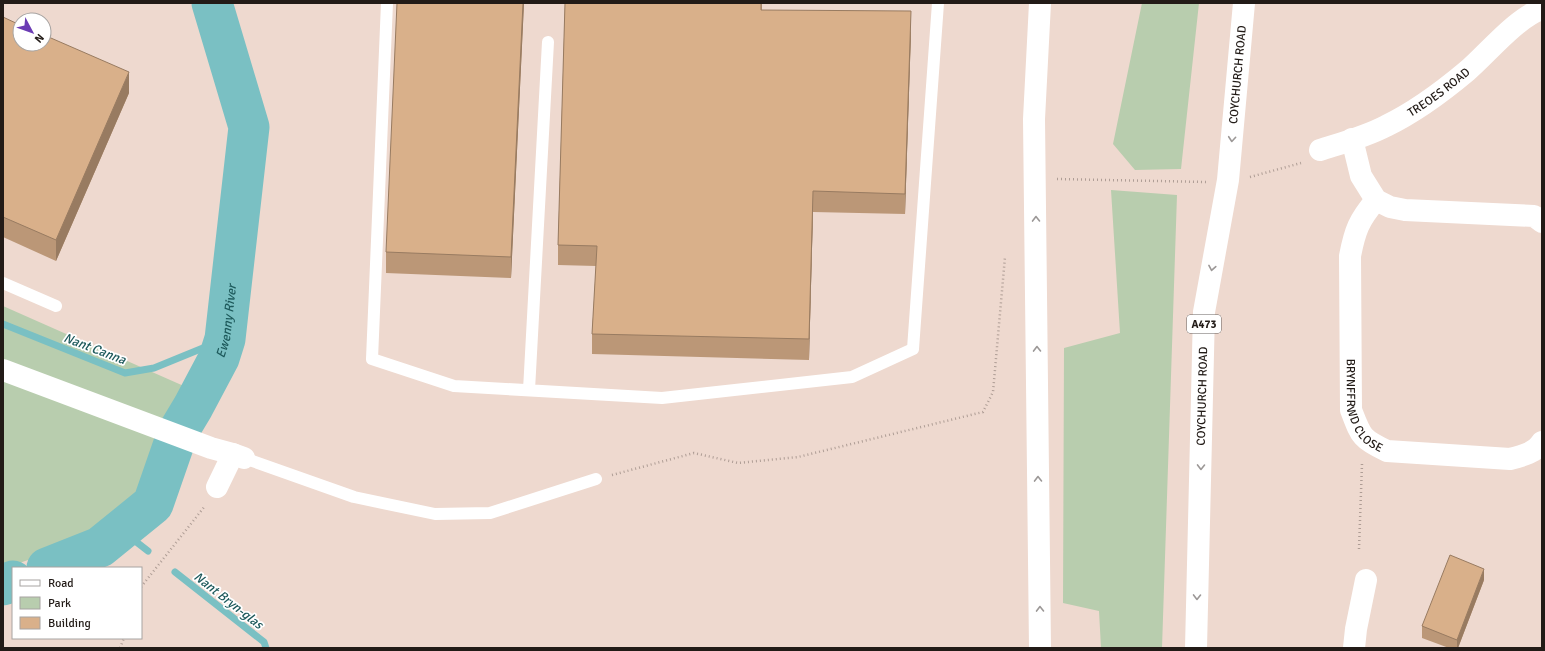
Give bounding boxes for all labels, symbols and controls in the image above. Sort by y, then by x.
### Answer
north arrow [12,12,52,52]
street label: COYCHURCH ROAD [1226,25,1250,125]
text: N [32,31,47,45]
street label: TREOES ROAD [1405,65,1473,121]
one-way arrow [1227,136,1236,142]
one-way arrow [1032,216,1040,222]
one-way arrow [1209,265,1217,271]
water label: Ewenny River [213,281,240,360]
road number: A473 [1187,315,1221,333]
water label: Nant Canna [61,330,128,368]
one-way arrow [1033,346,1041,352]
street label: COYCHURCH ROAD [1194,346,1211,446]
street label: BRYNFFRWD CLOSE [1342,359,1385,456]
one-way arrow [1196,464,1205,470]
one-way arrow [1034,476,1042,482]
legend [12,567,142,639]
water label: Nant Bryn-glas [191,569,267,634]
text: Road [48,576,74,591]
one-way arrow [1193,594,1202,600]
text: Park [48,596,71,611]
one-way arrow [1035,606,1044,612]
text: Building [48,616,91,631]

